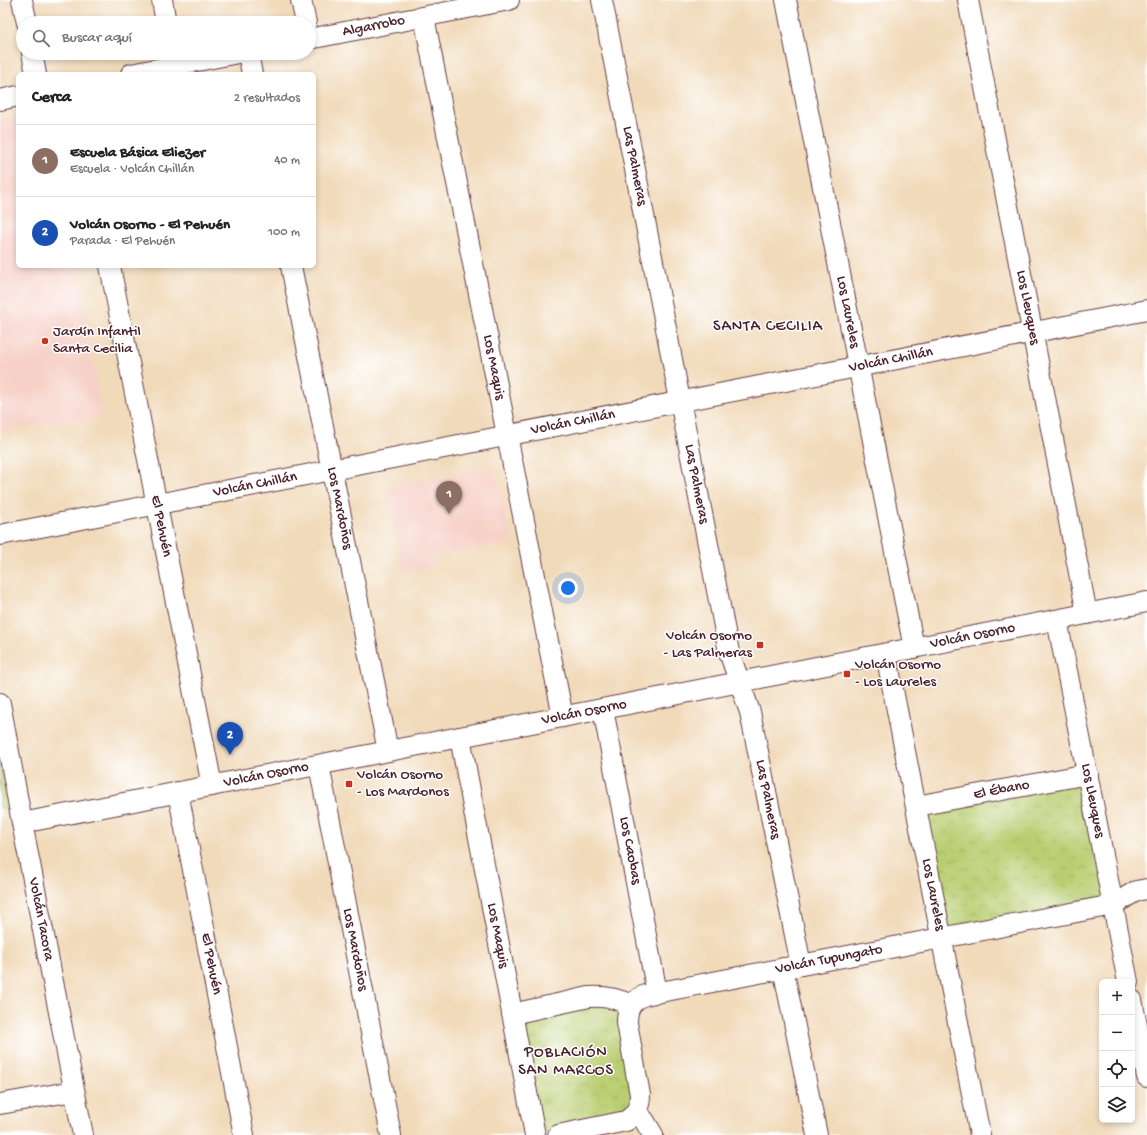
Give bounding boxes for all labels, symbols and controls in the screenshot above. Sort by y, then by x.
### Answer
street label: Algarrobo [341,11,407,41]
search box [16,16,316,60]
icon: search [30,27,52,49]
text: Buscar aquí [62,29,132,47]
text: Cerca [32,88,71,108]
text: 2 resultados [234,91,300,106]
street label: Las Palmeras [618,125,651,208]
text: Escuela Básica Eliezer [70,144,205,162]
text: 1 [42,153,48,168]
text: 40 m [274,153,300,168]
text: Escuela · Volcán Chillán [70,162,194,177]
text: Volcán Osorno - El Pehuén [70,216,230,234]
text: 2 [42,225,48,240]
text: 100 m [268,225,300,240]
text: Parada · El Pehuén [70,234,175,249]
street label: Los Lleuques [1012,269,1044,346]
street label: Los Laureles [832,274,864,350]
district label: SANTA CECILIA [713,318,824,337]
place label: Jardín Infantil Santa Cecilia [53,323,141,358]
street label: Los Maquis [478,333,509,402]
marker: Jardín Infantil Santa Cecilia [40,336,50,346]
street label: Volcán Chillán [847,343,935,377]
street label: Volcán Chillán [529,406,617,440]
street label: Las Palmeras [680,443,713,526]
street label: Los Mardoños [322,465,357,551]
street label: Volcán Chillán [211,468,299,502]
pin: 1 [436,481,462,514]
street label: El Pehuén [146,494,176,558]
your location [558,578,578,598]
street label: Volcán Osorno [928,619,1017,654]
place label: Volcán Osorno - Las Palmeras [663,627,752,662]
marker: Volcán Osorno - Las Palmeras [755,640,765,650]
place label: Volcán Osorno - Los Laureles [854,656,941,691]
marker: Volcán Osorno - Los Laureles [842,669,852,679]
street label: Volcán Osorno [539,695,628,730]
pin: 2 [217,722,243,755]
street label: Volcán Osorno [221,758,311,792]
street label: Las Palmeras [751,758,784,841]
street label: Los Lleuques [1076,762,1109,840]
place label: Volcán Osorno - Los Mardonos [356,766,449,801]
street label: El Ébano [972,776,1031,804]
marker: Volcán Osorno - Los Mardonos [344,779,354,789]
street label: Los Caobas [615,815,645,886]
street label: Los Laureles [917,857,949,932]
street label: Volcán Tacora [24,875,58,963]
street label: Los Maquis [482,901,512,970]
street label: Los Mardoños [338,907,372,993]
street label: El Pehuén [196,932,226,996]
street label: Volcán Tupungato [773,940,884,979]
map controls [1099,979,1135,1123]
button: + [1099,979,1135,1015]
button: − [1099,1015,1135,1051]
district label: POBLACIÓN SAN MARCOS [518,1044,614,1081]
button: locate [1099,1051,1135,1087]
button: layers [1099,1087,1135,1123]

